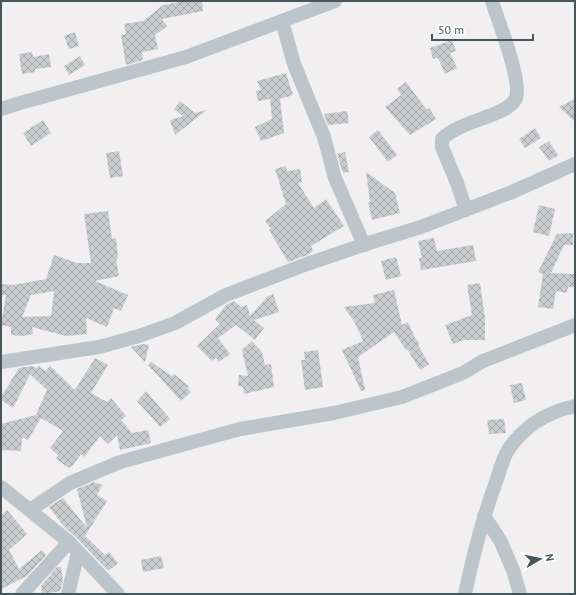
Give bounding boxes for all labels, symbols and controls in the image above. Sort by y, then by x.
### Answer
scale bar [432,16,533,42]
text: 50 m [438,22,464,37]
north arrow [520,539,560,579]
text: N [542,553,557,562]

